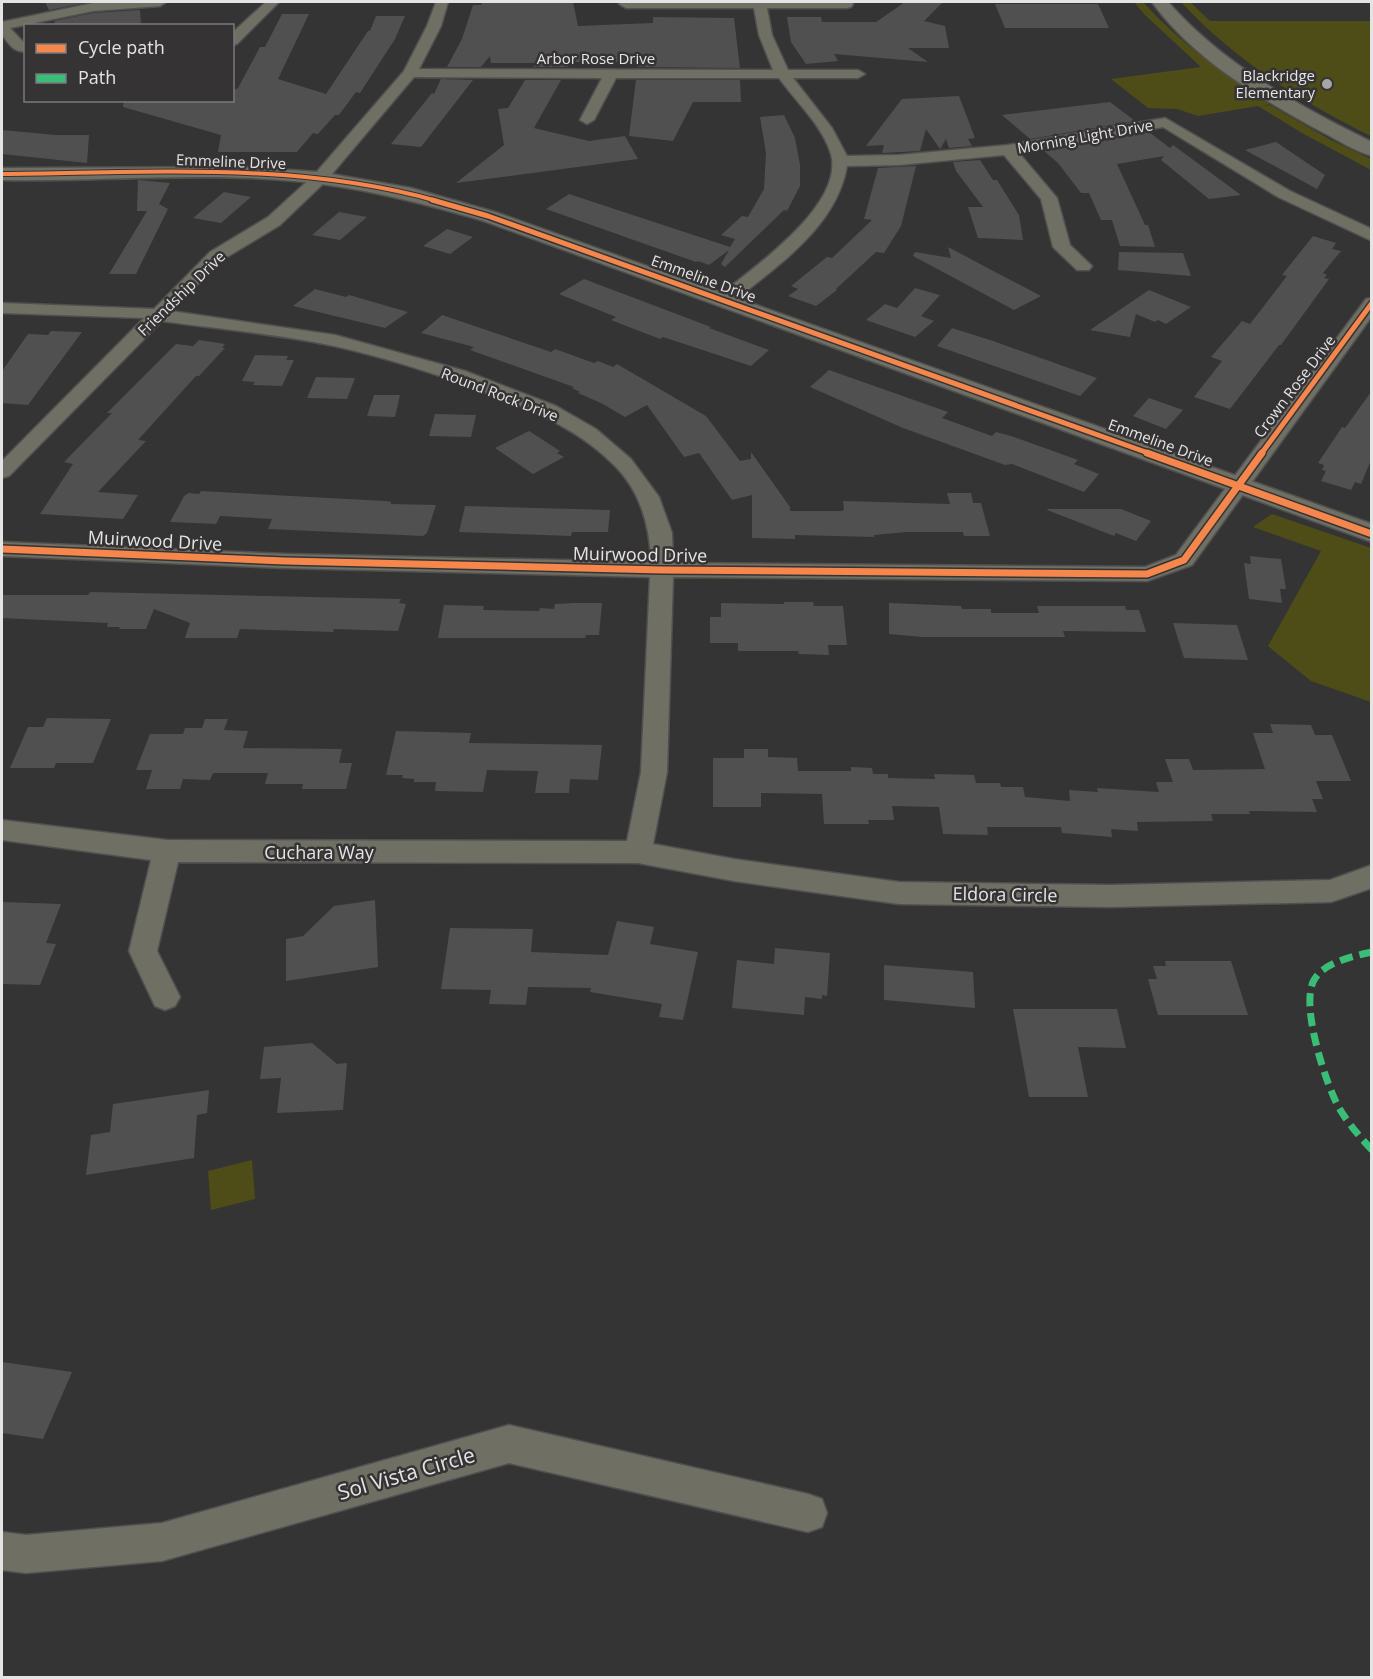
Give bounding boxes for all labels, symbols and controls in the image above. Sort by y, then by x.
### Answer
legend [24,24,234,102]
text: Cycle path [78,35,165,59]
street label: Arbor Rose Drive [537,48,655,68]
text: Path [78,65,116,89]
place label: Blackridge Elementary [1236,65,1315,102]
marker: Blackridge Elementary [1320,77,1334,91]
street label: Morning Light Drive [1015,114,1155,158]
street label: Emmeline Drive [176,149,286,173]
street label: Friendship Drive [133,246,229,340]
street label: Emmeline Drive [649,250,759,306]
street label: Crown Rose Drive [1249,331,1339,441]
street label: Round Rock Drive [439,362,561,426]
street label: Emmeline Drive [1106,414,1216,470]
street label: Muirwood Drive [87,524,223,556]
street label: Muirwood Drive [573,541,707,567]
street label: Cuchara Way [264,840,375,864]
street label: Eldora Circle [952,881,1058,907]
street label: Sol Vista Circle [334,1440,478,1506]

